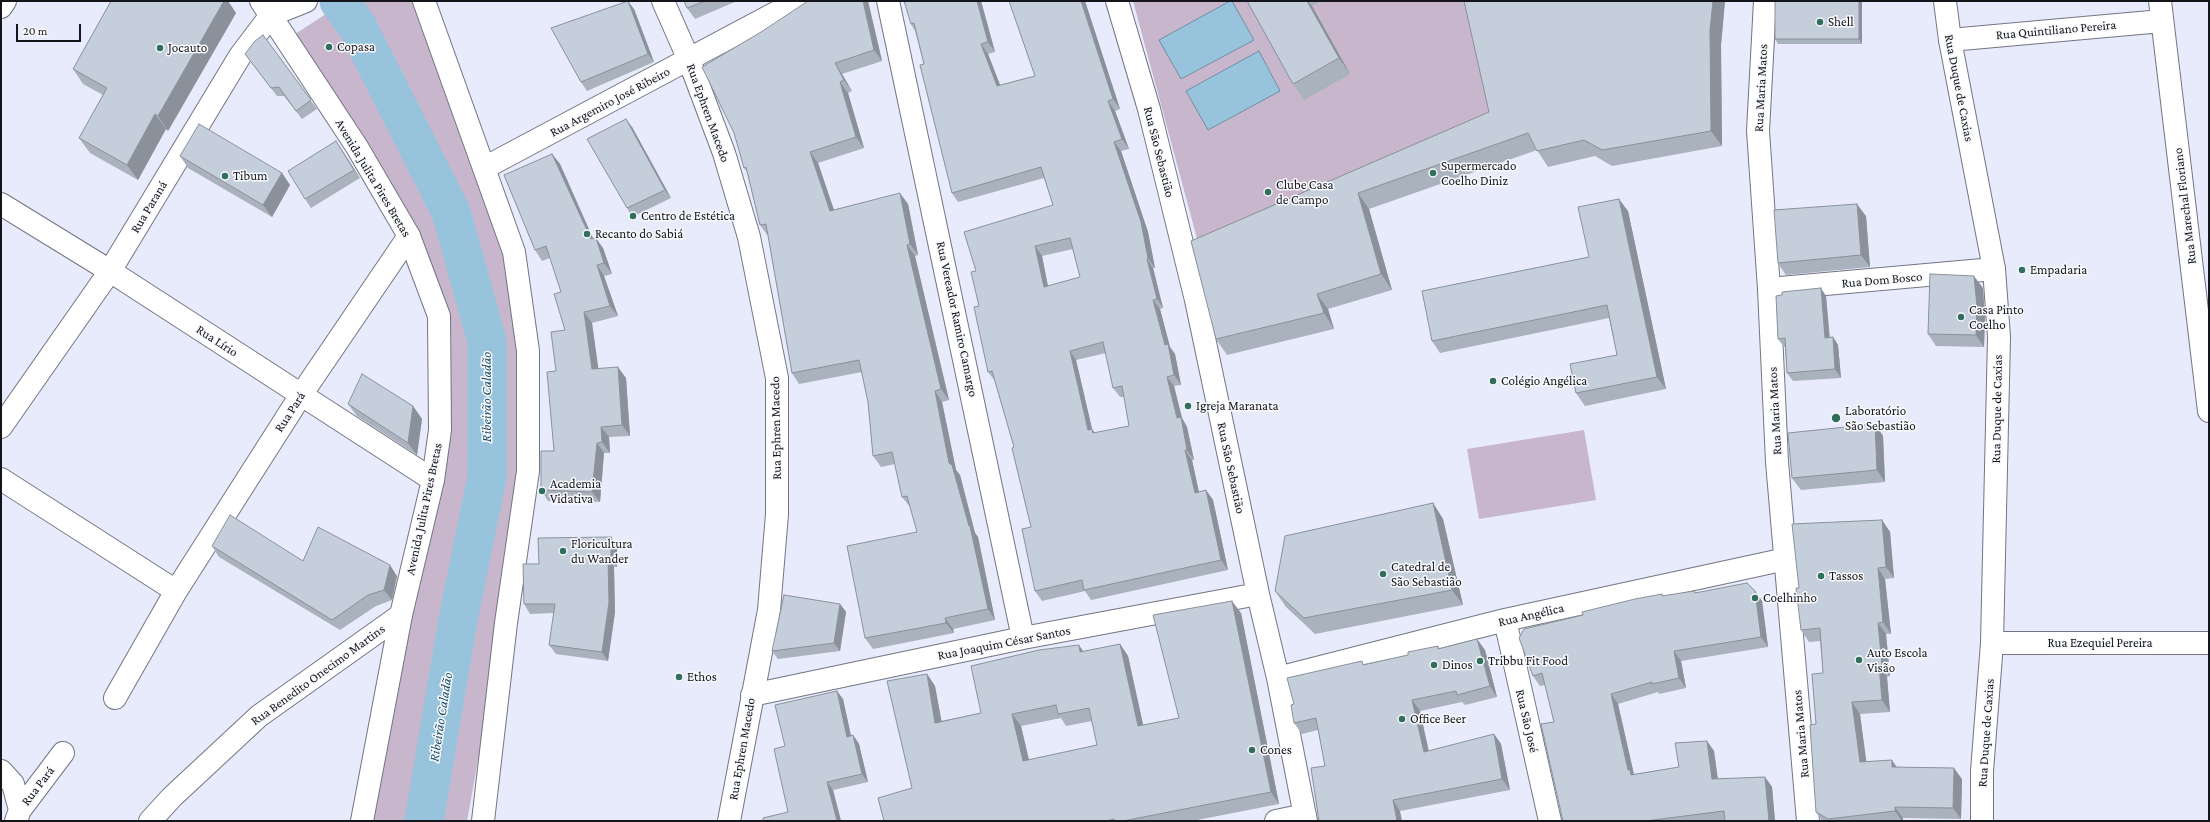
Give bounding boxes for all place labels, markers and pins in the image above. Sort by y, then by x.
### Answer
place label: Shell [1828,14,1854,30]
marker: Shell [1815,17,1825,27]
place label: Copasa [337,39,375,55]
place label: Jocauto [168,40,207,56]
marker: Copasa [324,42,334,52]
marker: Jocauto [155,43,165,53]
place label: Supermercado Coelho Diniz [1441,158,1516,189]
place label: Tibum [233,168,267,184]
marker: Supermercado Coelho Diniz [1428,168,1438,178]
marker: Tibum [220,171,230,181]
place label: Clube Casa de Campo [1276,177,1334,208]
marker: Clube Casa de Campo [1263,187,1273,197]
place label: Centro de Estética [641,208,735,224]
marker: Centro de Estética [628,211,638,221]
place label: Recanto do Sabiá [595,226,683,242]
marker: Recanto do Sabiá [582,229,592,239]
place label: Empadaria [2030,262,2087,278]
marker: Empadaria [2017,265,2027,275]
place label: Casa Pinto Coelho [1969,302,2024,333]
marker: Casa Pinto Coelho [1956,312,1966,322]
place label: Colégio Angélica [1501,373,1587,389]
marker: Colégio Angélica [1488,376,1498,386]
place label: Igreja Maranata [1196,398,1278,414]
marker: Igreja Maranata [1183,401,1193,411]
place label: Laboratório São Sebastião [1845,403,1916,434]
marker: Laboratório São Sebastião [1830,412,1842,424]
place label: Academia Vidativa [550,476,601,507]
marker: Academia Vidativa [537,486,547,496]
place label: Floricultura du Wander [571,536,633,567]
marker: Floricultura du Wander [558,546,568,556]
place label: Catedral de São Sebastião [1391,559,1462,590]
place label: Tassos [1829,568,1863,584]
marker: Catedral de São Sebastião [1378,569,1388,579]
marker: Tassos [1816,571,1826,581]
place label: Coelhinho [1763,590,1817,606]
marker: Coelhinho [1750,593,1760,603]
place label: Auto Escola Visão [1867,645,1928,676]
place label: Tribbu Fit Food [1488,653,1568,669]
marker: Auto Escola Visão [1854,655,1864,665]
marker: Tribbu Fit Food [1475,656,1485,666]
place label: Dinos [1442,657,1473,673]
marker: Dinos [1429,660,1439,670]
place label: Ethos [687,669,717,685]
marker: Ethos [674,672,684,682]
place label: Office Beer [1410,711,1466,727]
marker: Office Beer [1397,714,1407,724]
place label: Cones [1260,742,1292,758]
marker: Cones [1247,745,1257,755]

